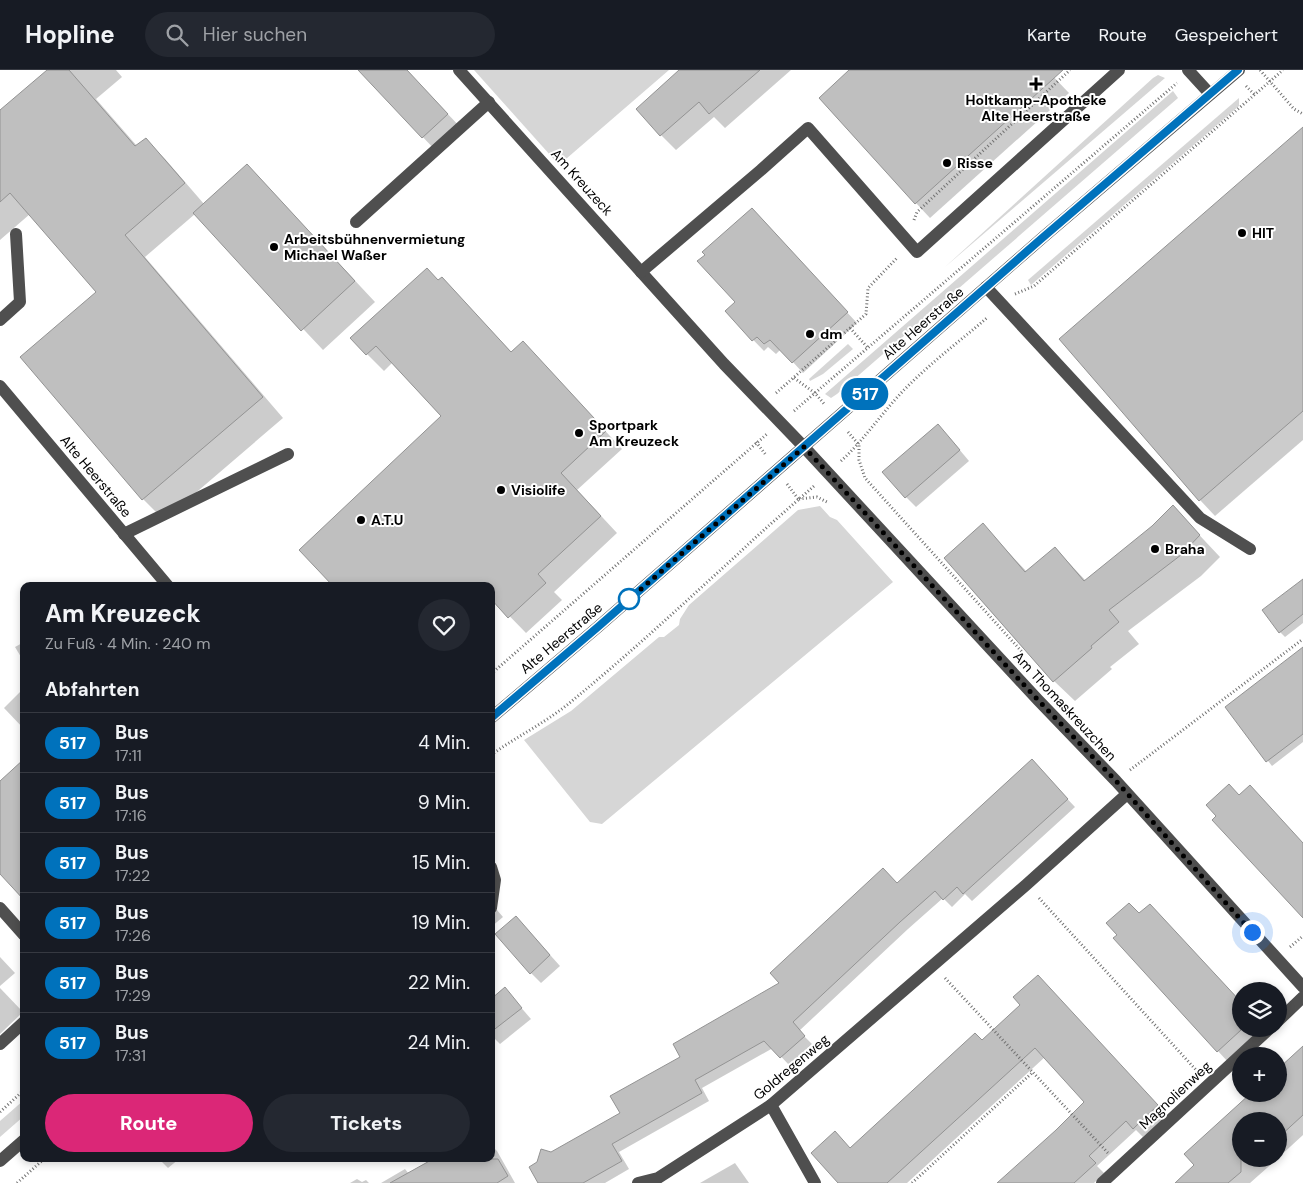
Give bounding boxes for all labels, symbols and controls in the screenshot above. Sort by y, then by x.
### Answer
search box [145,12,495,57]
text: Hopline [25,19,115,50]
icon: search [163,21,191,49]
text: Hier suchen [203,22,307,47]
text: Karte [1027,23,1071,47]
text: Route [1099,23,1147,47]
text: Gespeichert [1175,23,1278,47]
marker: Holtkamp-Apotheke Alte Heerstraße [1030,78,1042,90]
place label: Holtkamp-Apotheke Alte Heerstraße [966,91,1106,125]
street label: Am Kreuzeck [547,145,617,219]
place label: Risse [957,154,993,172]
marker: Risse [941,157,953,169]
place label: HIT [1252,224,1274,242]
marker: HIT [1236,227,1248,239]
place label: Arbeitsbühnenvermietung Michael Waßer [284,230,465,264]
marker: Arbeitsbühnenvermietung Michael Waßer [268,241,280,253]
street label: Alte Heerstraße [879,283,967,363]
place label: dm [820,325,842,343]
marker: dm [804,328,816,340]
line badge: 517 [836,378,894,410]
text: 517 [851,382,879,406]
place label: Sportpark Am Kreuzeck [589,416,679,450]
marker: Sportpark Am Kreuzeck [573,427,585,439]
street label: Alte Heerstraße [56,431,136,521]
place label: Visiolife [511,481,565,499]
marker: Visiolife [495,484,507,496]
place label: A.T.U [371,511,403,529]
marker: A.T.U [355,514,367,526]
place label: Braha [1165,540,1205,558]
marker: Braha [1149,543,1161,555]
unlabelled marker [618,588,640,610]
text: Am Kreuzeck [45,598,200,629]
street label: Alte Heerstraße [516,598,606,678]
button: heart [418,599,470,651]
text: Zu Fuß · 4 Min. · 240 m [45,633,210,654]
street label: Am Thomaskreuzchen [1010,647,1120,765]
text: Abfahrten [45,677,139,702]
text: Bus [115,720,149,745]
text: 4 Min. [418,730,470,755]
text: 517 [59,731,86,755]
text: 17:11 [115,745,142,766]
text: Bus [115,780,149,805]
text: 9 Min. [418,790,470,815]
text: 517 [59,791,86,815]
text: 17:16 [115,805,147,826]
text: Bus [115,840,149,865]
text: 15 Min. [412,850,470,875]
text: 517 [59,851,86,875]
text: 17:22 [115,865,150,886]
text: Bus [115,900,149,925]
text: 19 Min. [412,910,470,935]
text: 517 [59,911,86,935]
your location [1240,920,1265,945]
text: 17:26 [115,925,151,946]
text: Bus [115,960,149,985]
text: 22 Min. [408,970,470,995]
text: 517 [59,971,86,995]
map controls [1232,982,1287,1167]
button: layers [1232,982,1287,1037]
text: 17:29 [115,985,151,1006]
text: Bus [115,1020,149,1045]
text: 24 Min. [408,1030,470,1055]
street label: Goldregenweg [749,1030,833,1104]
text: 517 [59,1031,86,1055]
text: 17:31 [115,1045,146,1066]
button: + [1232,1047,1287,1102]
street label: Magnolienweg [1135,1057,1215,1133]
button: Route [45,1094,253,1152]
button: Tickets [263,1094,470,1152]
button: − [1232,1112,1287,1167]

